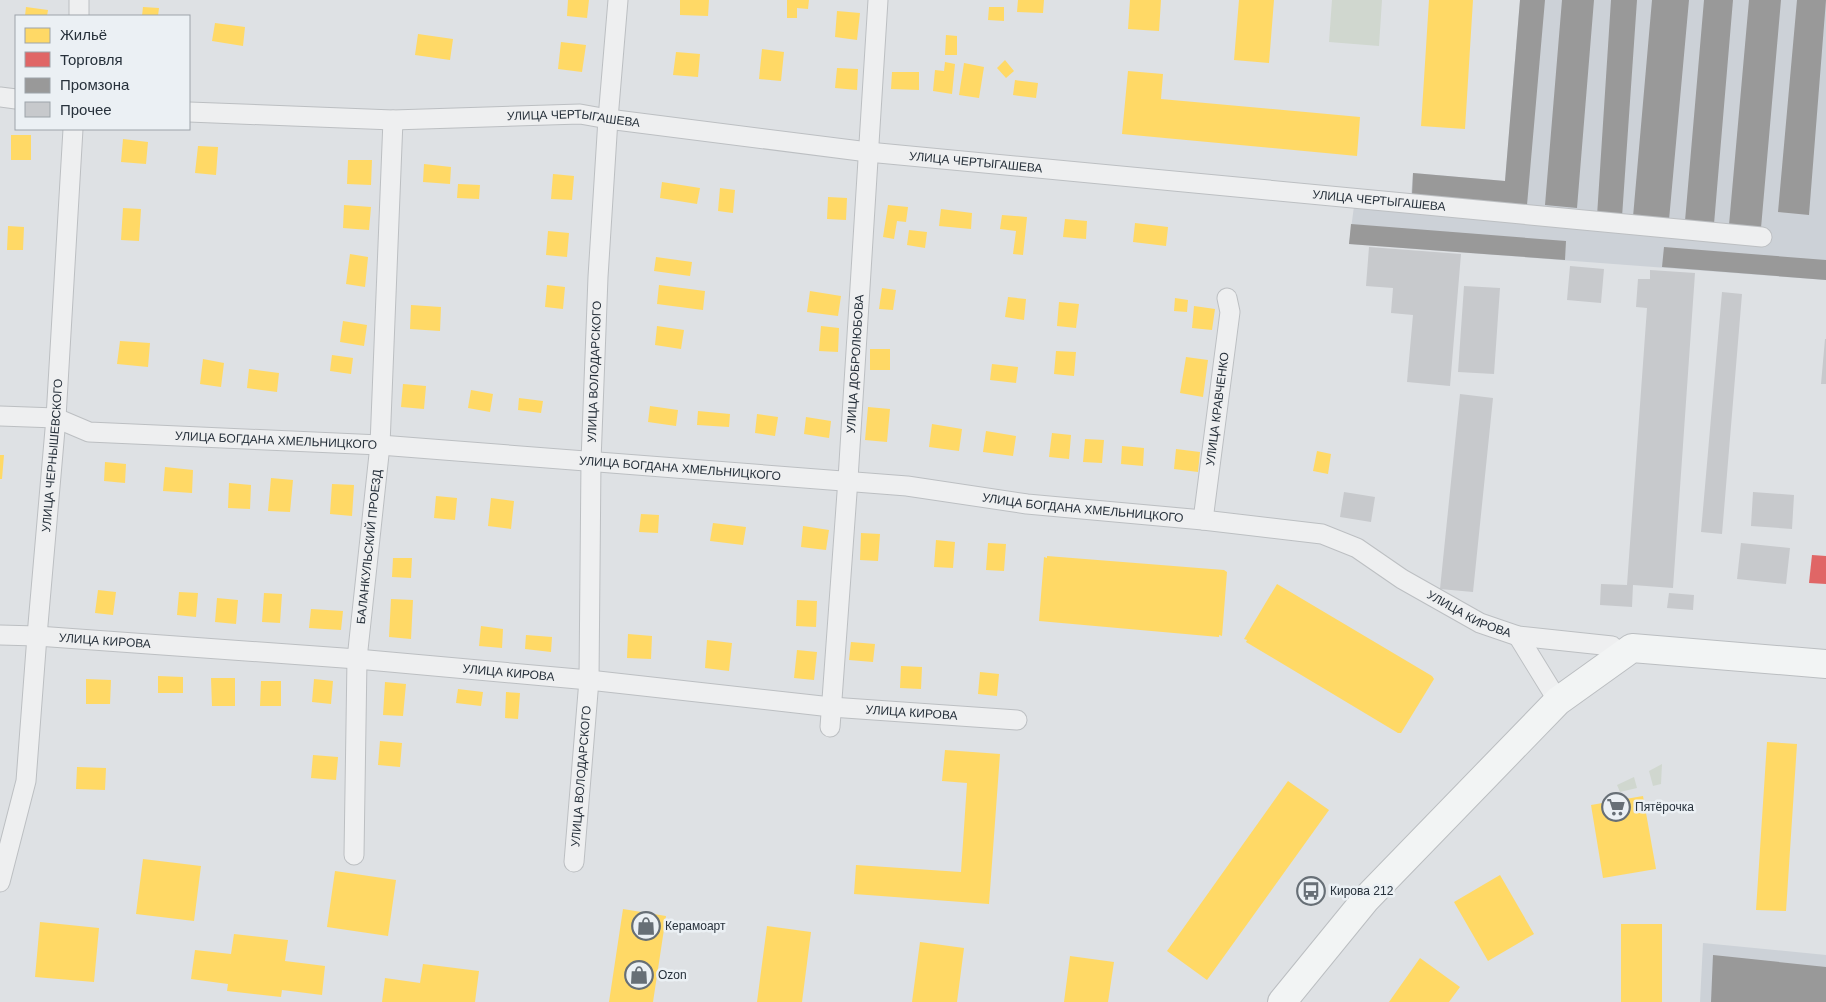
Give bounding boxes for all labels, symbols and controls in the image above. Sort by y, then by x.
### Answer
legend [15,15,190,130]
text: Жильё [60,26,107,43]
text: Торговля [60,51,123,68]
text: Промзона [60,76,130,93]
text: Прочее [60,101,112,118]
street label: УЛИЦА ЧЕРТЫГАШЕВА [507,107,641,130]
street label: УЛИЦА ЧЕРТЫГАШЕВА [908,149,1043,176]
street label: УЛИЦА ЧЕРТЫГАШЕВА [1312,187,1446,214]
street label: УЛИЦА ДОБРОЛЮБОВА [844,294,867,434]
street label: УЛИЦА ВОЛОДАРСКОГО [585,301,604,443]
street label: УЛИЦА КРАВЧЕНКО [1203,351,1232,467]
street label: УЛИЦА ЧЕРНЫШЕВСКОГО [39,378,65,533]
street label: УЛИЦА БОГДАНА ХМЕЛЬНИЦКОГО [175,429,377,452]
street label: УЛИЦА БОГДАНА ХМЕЛЬНИЦКОГО [579,454,781,483]
street label: БАЛАНКУЛЬСКИЙ ПРОЕЗД [354,469,384,625]
street label: УЛИЦА БОГДАНА ХМЕЛЬНИЦКОГО [981,490,1184,525]
street label: УЛИЦА КИРОВА [1425,588,1513,640]
street label: УЛИЦА КИРОВА [58,631,151,651]
street label: УЛИЦА КИРОВА [462,662,555,684]
street label: УЛИЦА КИРОВА [865,702,958,723]
street label: УЛИЦА ВОЛОДАРСКОГО [568,705,594,848]
supermarket icon: Пятёрочка [1601,792,1631,822]
place label: Пятёрочка [1635,800,1694,814]
bus stop icon: Кирова 212 [1296,876,1326,906]
place label: Кирова 212 [1330,884,1394,898]
shop icon: Керамоарт [631,911,661,941]
place label: Керамоарт [665,919,726,933]
shop icon: Ozon [624,960,654,990]
place label: Ozon [658,968,687,982]

